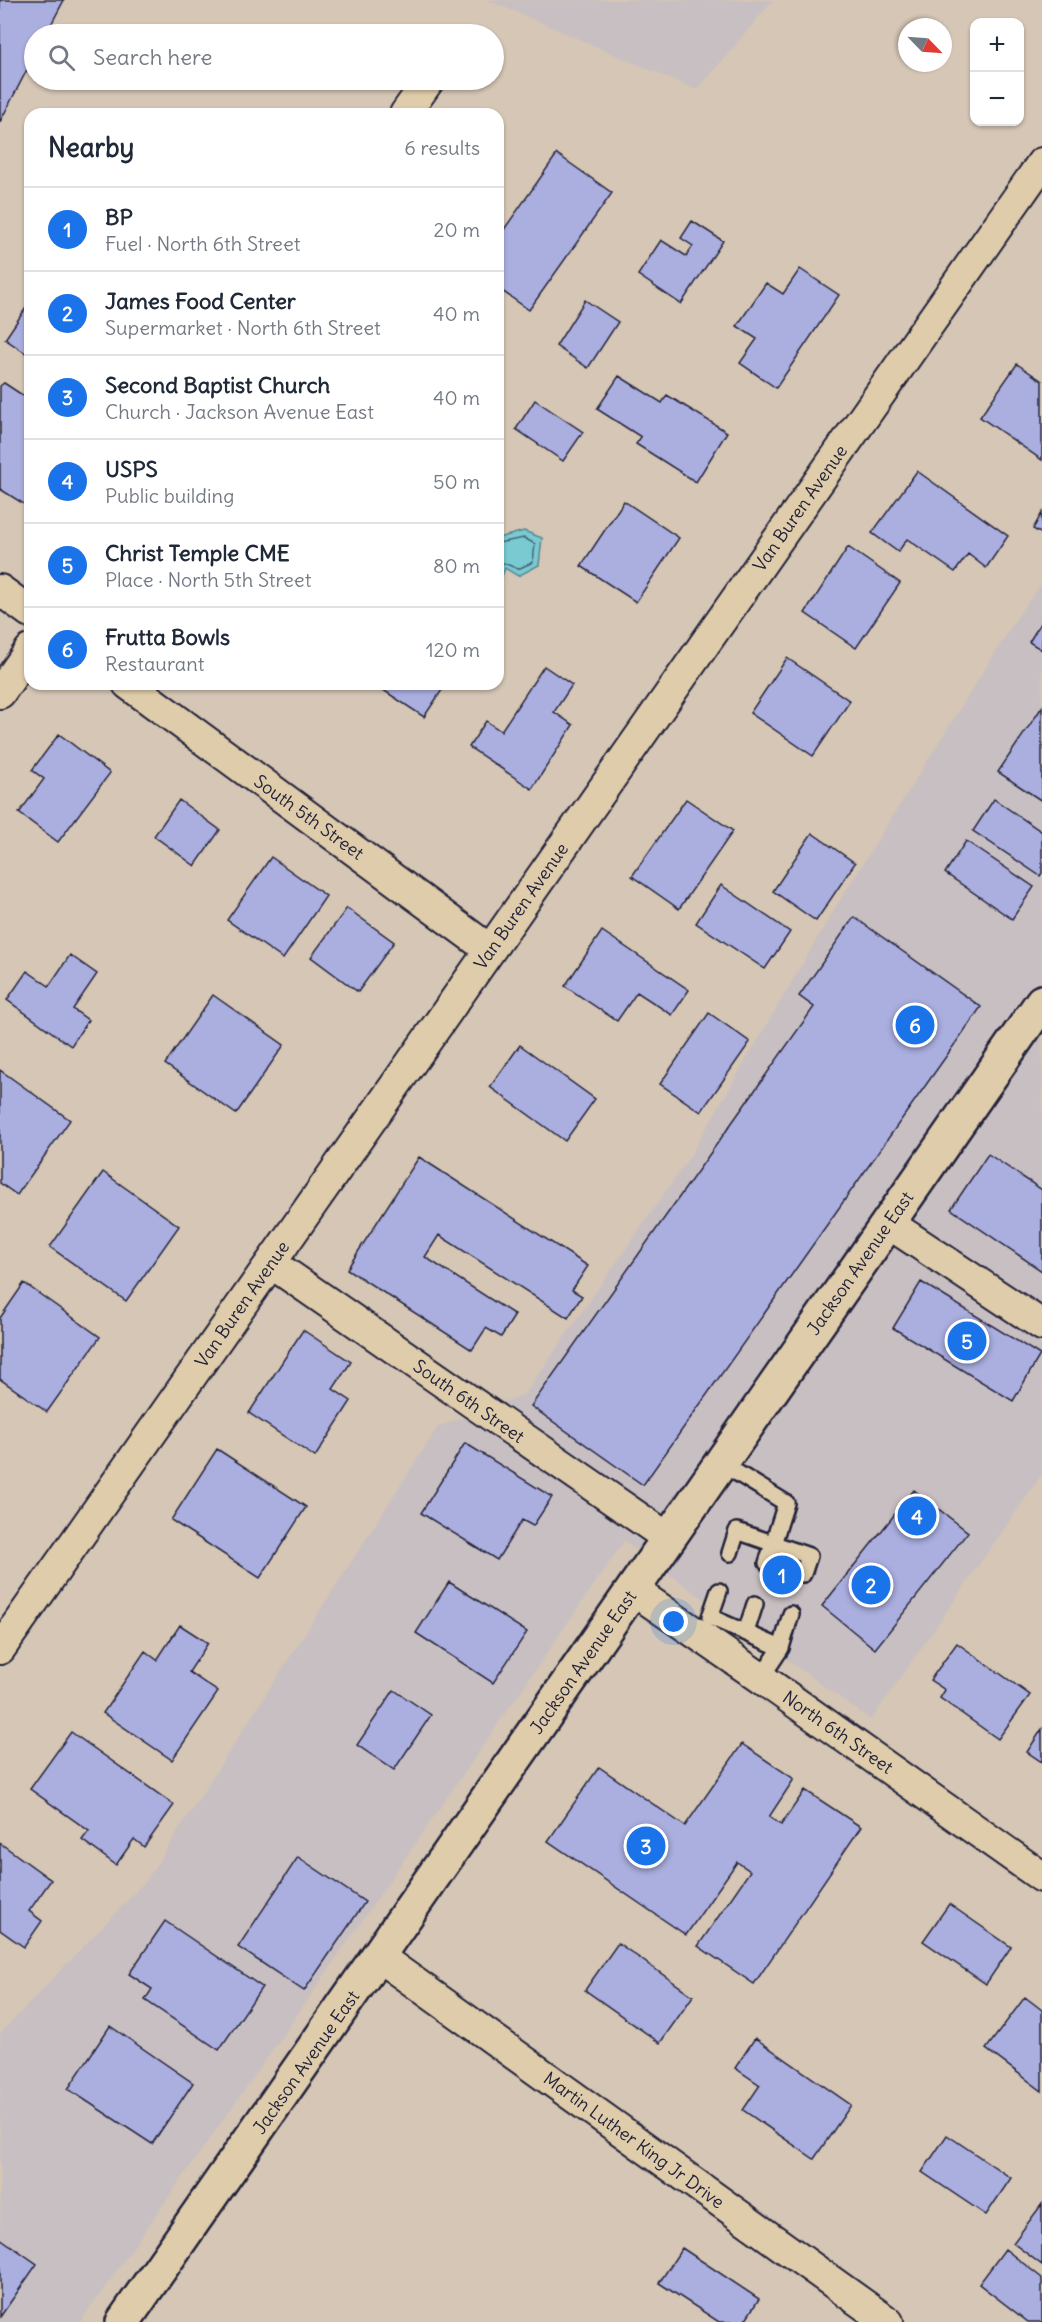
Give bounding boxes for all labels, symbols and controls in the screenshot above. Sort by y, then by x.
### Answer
north arrow [898,18,952,72]
map controls [970,18,1024,126]
button: + [970,18,1024,72]
search box [24,24,504,90]
icon: search [45,41,78,74]
text: Search here [93,43,212,71]
button: − [970,72,1024,126]
text: Nearby [48,131,134,164]
text: 6 results [404,135,480,160]
text: BP [105,203,133,231]
text: 1 [64,217,71,242]
text: 20 m [434,217,480,242]
text: Fuel · North 6th Street [105,231,300,256]
text: James Food Center [105,287,296,315]
text: 2 [62,301,73,326]
text: 40 m [433,301,480,326]
text: Supermarket · North 6th Street [105,315,381,340]
text: Second Baptist Church [105,371,330,399]
text: 3 [62,385,73,410]
text: 40 m [433,385,480,410]
text: Church · Jackson Avenue East [105,399,374,424]
street label: Van Buren Avenue [748,440,852,576]
text: USPS [105,455,158,483]
text: 4 [62,469,73,494]
text: 50 m [433,469,480,494]
text: Public building [105,483,234,508]
text: Christ Temple CME [105,539,290,567]
text: 5 [62,553,73,578]
text: 80 m [433,553,480,578]
text: Place · North 5th Street [105,567,311,592]
text: Frutta Bowls [105,623,230,651]
text: 6 [62,637,73,662]
text: 120 m [426,637,480,662]
text: Restaurant [105,651,204,676]
street label: South 5th Street [249,769,369,865]
street label: Van Buren Avenue [469,838,573,974]
pin: 6 [896,1002,934,1048]
street label: Jackson Avenue East [802,1187,918,1339]
street label: Van Buren Avenue [190,1236,294,1372]
pin: 5 [948,1318,986,1364]
street label: South 6th Street [409,1354,529,1448]
pin: 4 [898,1494,936,1538]
pin: 1 [762,1552,802,1598]
pin: 2 [852,1562,890,1608]
street label: Jackson Avenue East [525,1586,641,1738]
your location [659,1607,688,1636]
street label: North 6th Street [778,1685,898,1779]
pin: 3 [626,1824,666,1868]
street label: Jackson Avenue East [248,1986,364,2138]
street label: Martin Luther King Jr Drive [539,2067,729,2213]

